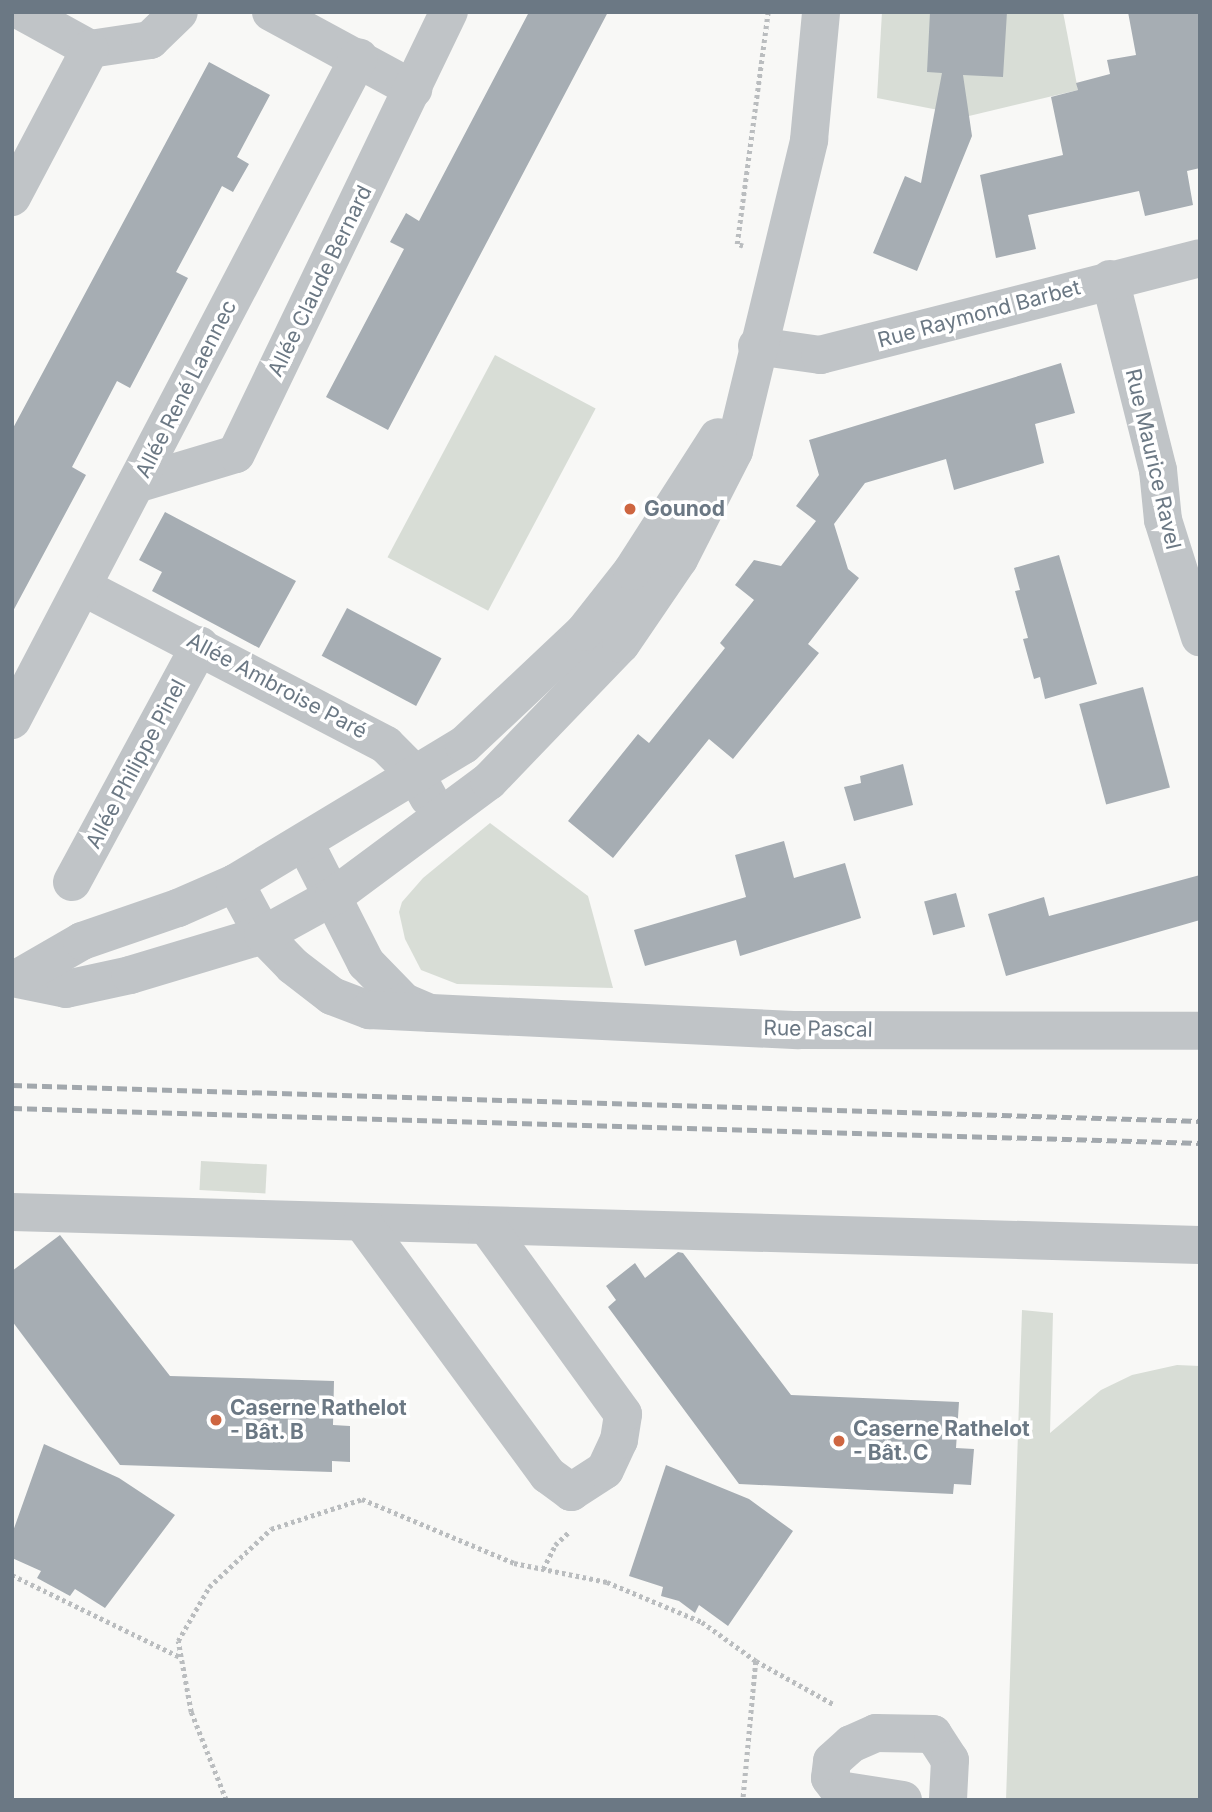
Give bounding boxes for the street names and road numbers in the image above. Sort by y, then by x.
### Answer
street label: Allée Claude Bernard [263,181,377,381]
street label: Rue Raymond Barbet [875,275,1083,353]
street label: Allée René Laennec [130,296,242,482]
street label: Rue Maurice Ravel [1120,366,1186,552]
street label: Allée Ambroise Paré [183,628,371,744]
street label: Allée Philippe Pinel [81,675,191,853]
street label: Rue Pascal [763,1015,873,1043]

